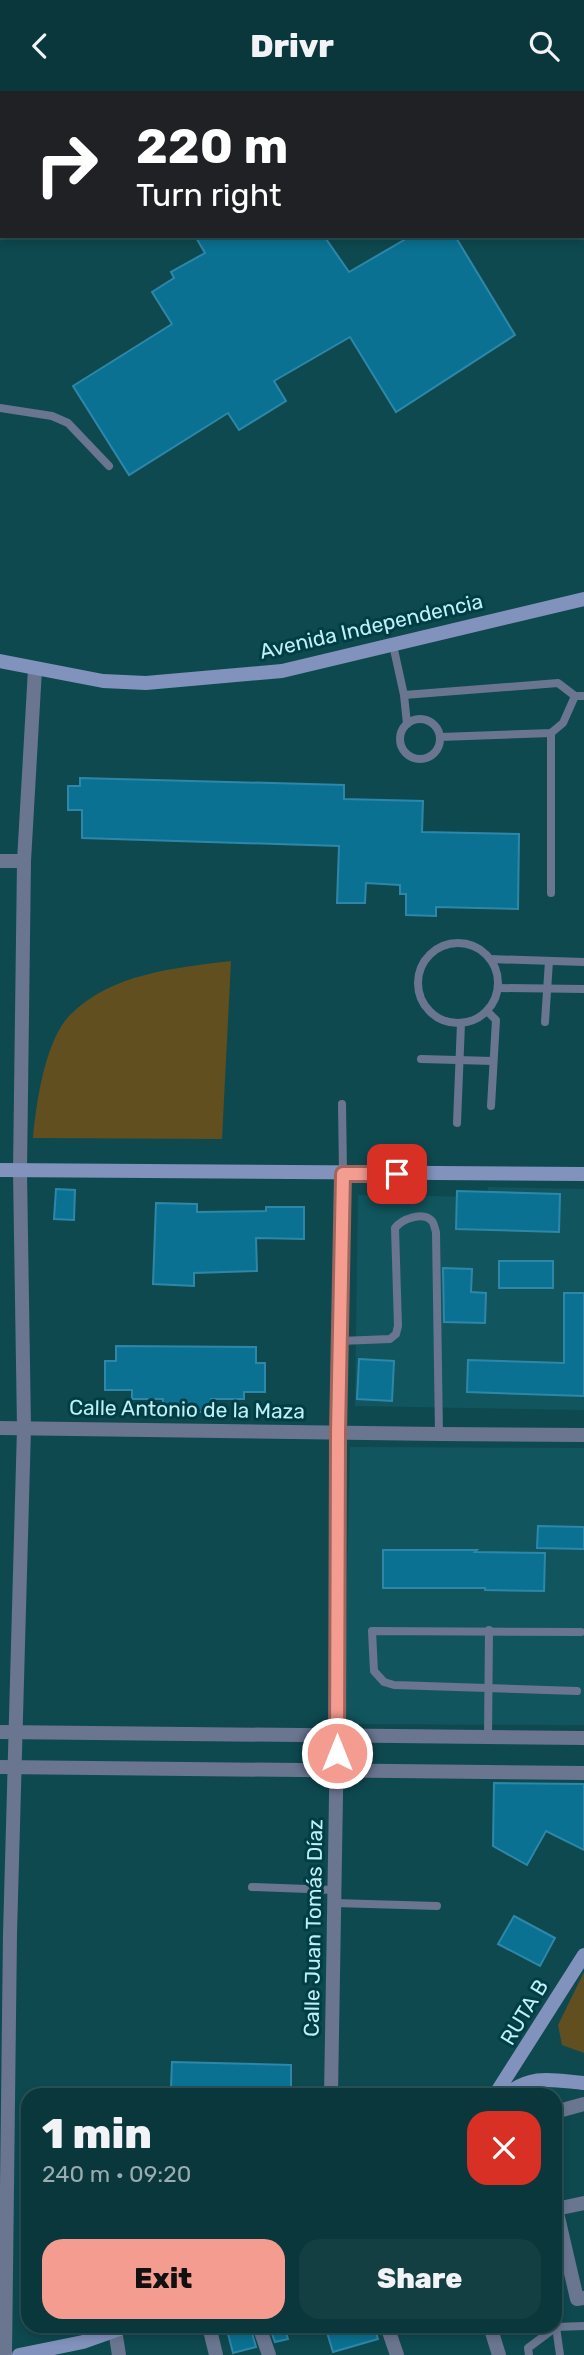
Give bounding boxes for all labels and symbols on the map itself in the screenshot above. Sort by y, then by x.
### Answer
street label: Avenida Independencia [257,588,485,664]
pin [367,1144,427,1204]
street label: Calle Antonio de la Maza [69,1394,305,1424]
position arrow [300,1716,374,1790]
street label: Calle Juan Tomás Díaz [299,1819,327,2037]
street label: RUTA B [495,1975,553,2049]

